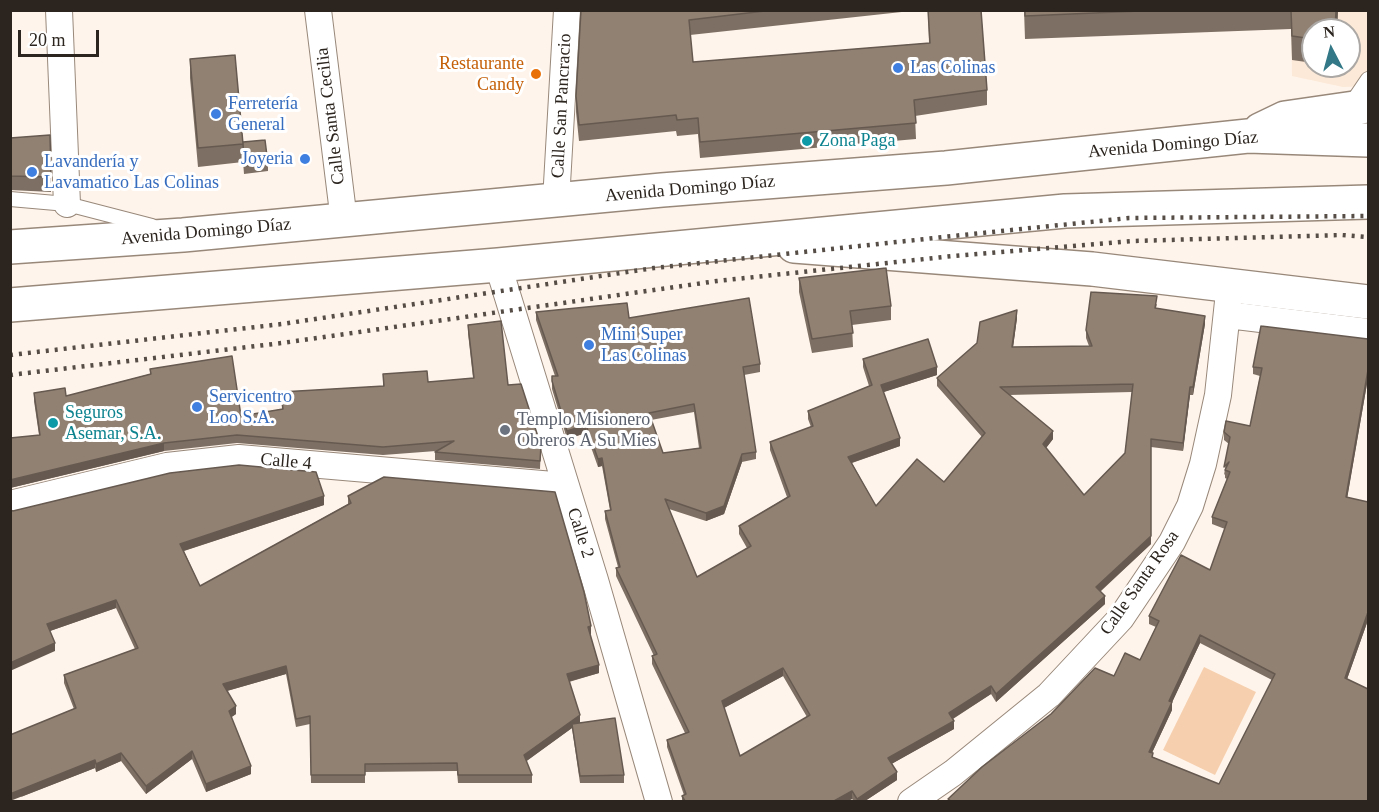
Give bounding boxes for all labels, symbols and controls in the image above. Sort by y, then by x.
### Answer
scale bar [21,18,102,56]
north arrow [1301,18,1361,78]
text: N [1323,23,1336,41]
text: 20 m [29,30,66,50]
street label: Calle San Pancracio [547,33,577,179]
street label: Calle Santa Cecilia [312,46,350,186]
place label: Restaurante Candy [439,53,524,96]
place label: Las Colinas [910,57,995,79]
marker: Las Colinas [891,61,905,75]
marker: Restaurante Candy [529,67,543,81]
place label: Ferretería General [228,93,298,136]
marker: Ferretería General [209,107,223,121]
street label: Avenida Domingo Díaz [1087,127,1259,163]
place label: Zona Paga [819,130,895,152]
marker: Zona Paga [800,134,814,148]
place label: Joyeria [241,148,293,170]
place label: Lavandería y Lavamatico Las Colinas [44,151,219,194]
marker: Joyeria [298,152,312,166]
marker: Lavandería y Lavamatico Las Colinas [25,165,39,179]
street label: Avenida Domingo Díaz [604,171,776,207]
street label: Avenida Domingo Díaz [120,214,292,250]
place label: Mini Super Las Colinas [601,324,686,366]
marker: Mini Super Las Colinas [582,338,596,352]
place label: Servicentro Loo S.A. [209,386,292,428]
marker: Servicentro Loo S.A. [190,400,204,414]
place label: Seguros Asemar, S.A. [65,402,161,444]
place label: Templo Misionero Obreros A Su Mies [517,409,656,452]
marker: Seguros Asemar, S.A. [46,416,60,430]
marker: Templo Misionero Obreros A Su Mies [498,423,512,437]
street label: Calle 4 [259,449,313,475]
street label: Calle 2 [562,505,598,561]
street label: Calle Santa Rosa [1096,526,1184,640]

